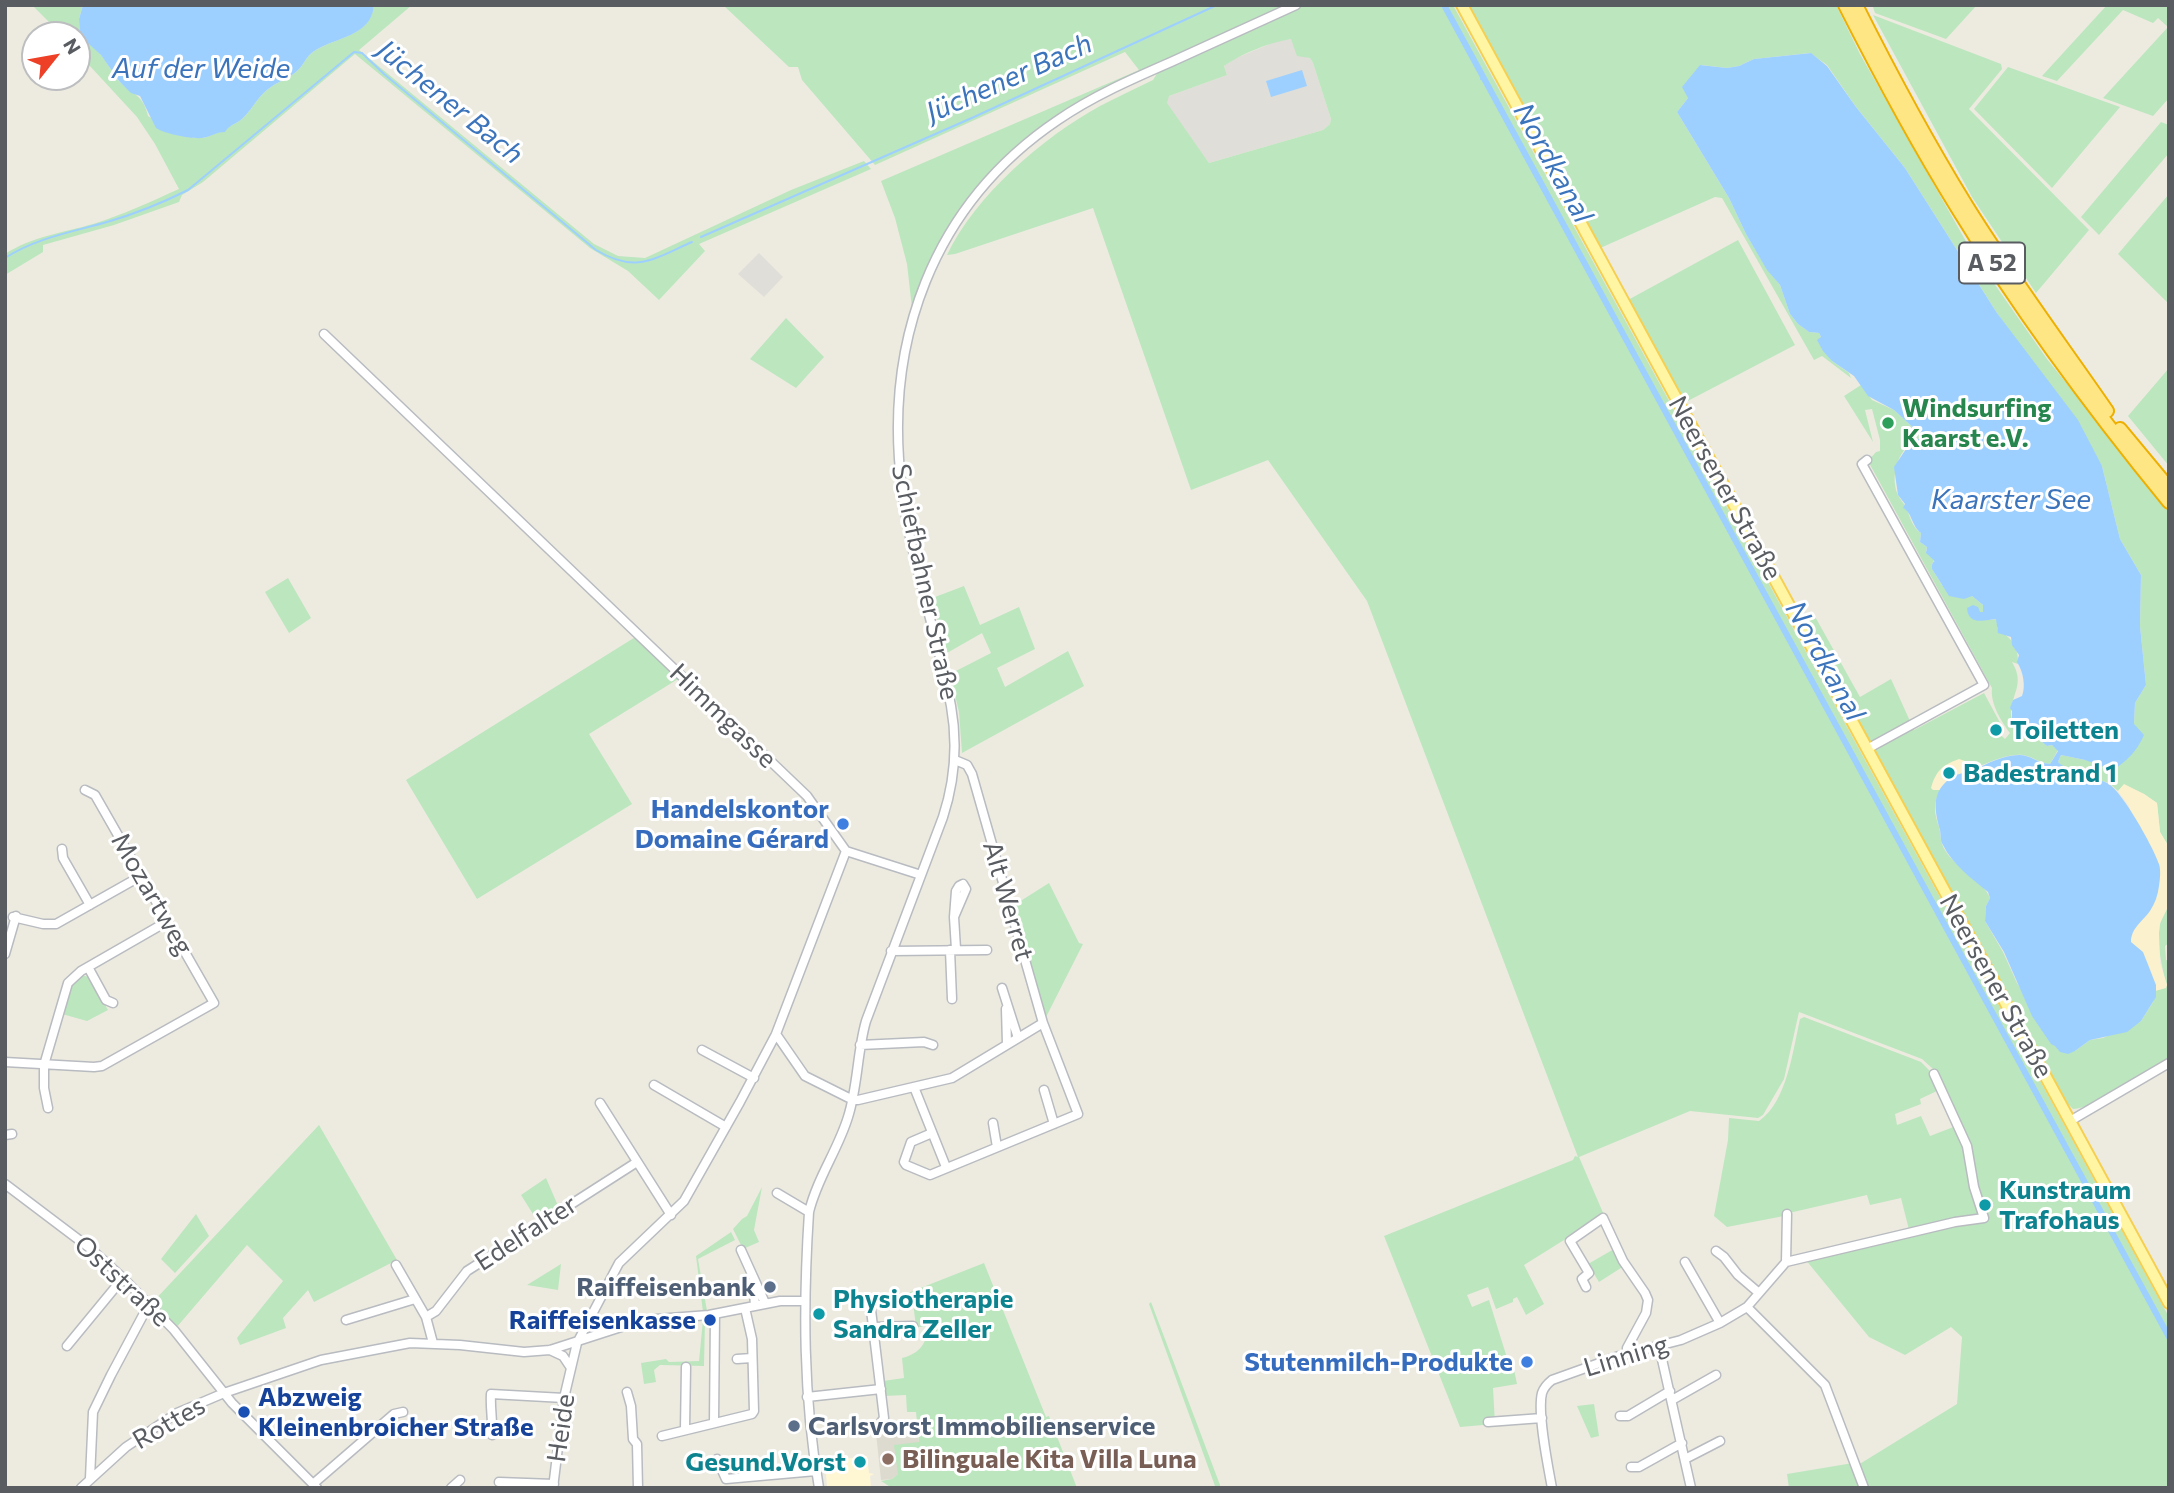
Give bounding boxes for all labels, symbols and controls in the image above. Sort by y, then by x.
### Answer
north arrow [21,21,91,91]
water label: Jüchener Bach [921,26,1097,130]
water label: Jüchener Bach [370,33,530,171]
text: N [59,34,86,58]
water label: Auf der Weide [112,52,290,86]
water label: Nordkanal [1506,97,1600,229]
road number: A 52 [1959,242,2025,284]
street label: Neersener Straße [1662,391,1788,585]
place label: Windsurfing Kaarst e.V. [1902,392,2052,453]
marker: Windsurfing Kaarst e.V. [1880,415,1896,431]
street label: Schiefbahner Straße [885,461,965,703]
water label: Kaarster See [1931,483,2091,517]
water label: Nordkanal [1778,595,1872,727]
street label: Himmgasse [663,657,783,775]
place label: Toiletten [2010,714,2119,746]
marker: Toiletten [1988,722,2004,738]
place label: Badestrand 1 [1963,757,2117,789]
marker: Badestrand 1 [1941,765,1957,781]
place label: Handelskontor Domaine Gérard [635,793,829,854]
marker: Handelskontor Domaine Gérard [835,816,851,832]
street label: Mozartweg [104,827,200,961]
street label: Alt Werret [976,838,1040,964]
street label: Neersener Straße [1933,889,2059,1083]
place label: Kunstraum Trafohaus [1999,1174,2131,1236]
street label: Edelfalter [469,1188,583,1278]
marker: Kunstraum Trafohaus [1977,1197,1993,1213]
street label: Oststraße [68,1229,176,1333]
place label: Raiffeisenbank [576,1271,756,1303]
marker: Raiffeisenbank [762,1279,778,1295]
place label: Physiotherapie Sandra Zeller [833,1283,1014,1344]
place label: Raiffeisenkasse [509,1304,696,1336]
marker: Physiotherapie Sandra Zeller [811,1306,827,1322]
marker: Raiffeisenkasse [702,1312,718,1328]
street label: Linning [1580,1328,1672,1384]
place label: Stutenmilch-Produkte [1244,1346,1513,1378]
marker: Stutenmilch-Produkte [1519,1354,1535,1370]
place label: Abzweig Kleinenbroicher Straße [258,1381,534,1442]
street label: Rottes [127,1390,211,1456]
street label: Heide [541,1392,581,1464]
marker: Abzweig Kleinenbroicher Straße [236,1404,252,1420]
place label: Carlsvorst Immobilienservice [808,1410,1155,1442]
marker: Carlsvorst Immobilienservice [786,1418,802,1434]
place label: Bilinguale Kita Villa Luna [902,1443,1197,1475]
place label: Gesund.Vorst [685,1446,846,1478]
marker: Bilinguale Kita Villa Luna [880,1451,896,1467]
marker: Gesund.Vorst [852,1454,868,1470]

